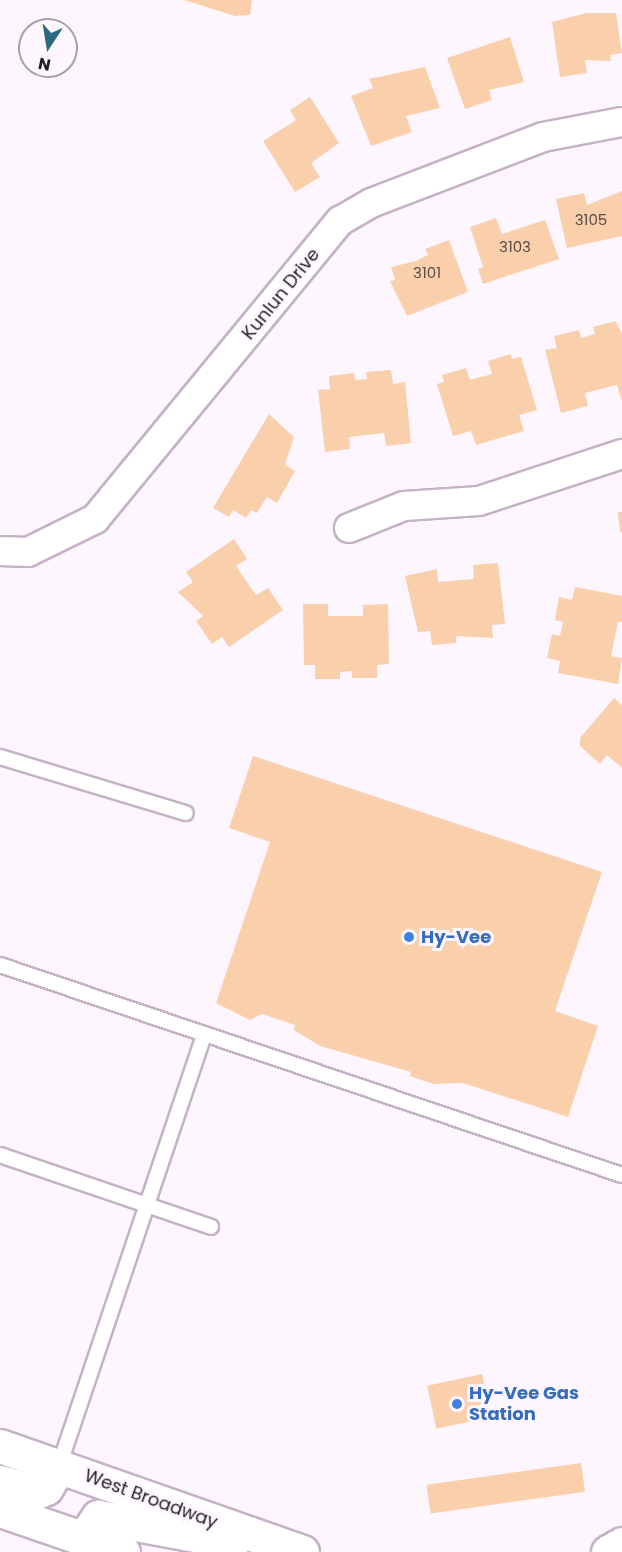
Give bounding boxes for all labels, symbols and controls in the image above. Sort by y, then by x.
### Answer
north arrow [18,18,78,78]
text: N [36,52,53,77]
house number: 3105 [575,211,607,229]
house number: 3103 [499,238,531,256]
street label: Kunlun Drive [238,244,324,344]
house number: 3101 [413,264,441,282]
place label: Hy-Vee [421,926,491,948]
marker: Hy-Vee [402,930,416,944]
place label: Hy-Vee Gas Station [469,1383,579,1426]
marker: Hy-Vee Gas Station [450,1397,464,1411]
street label: West Broadway [81,1465,221,1533]

